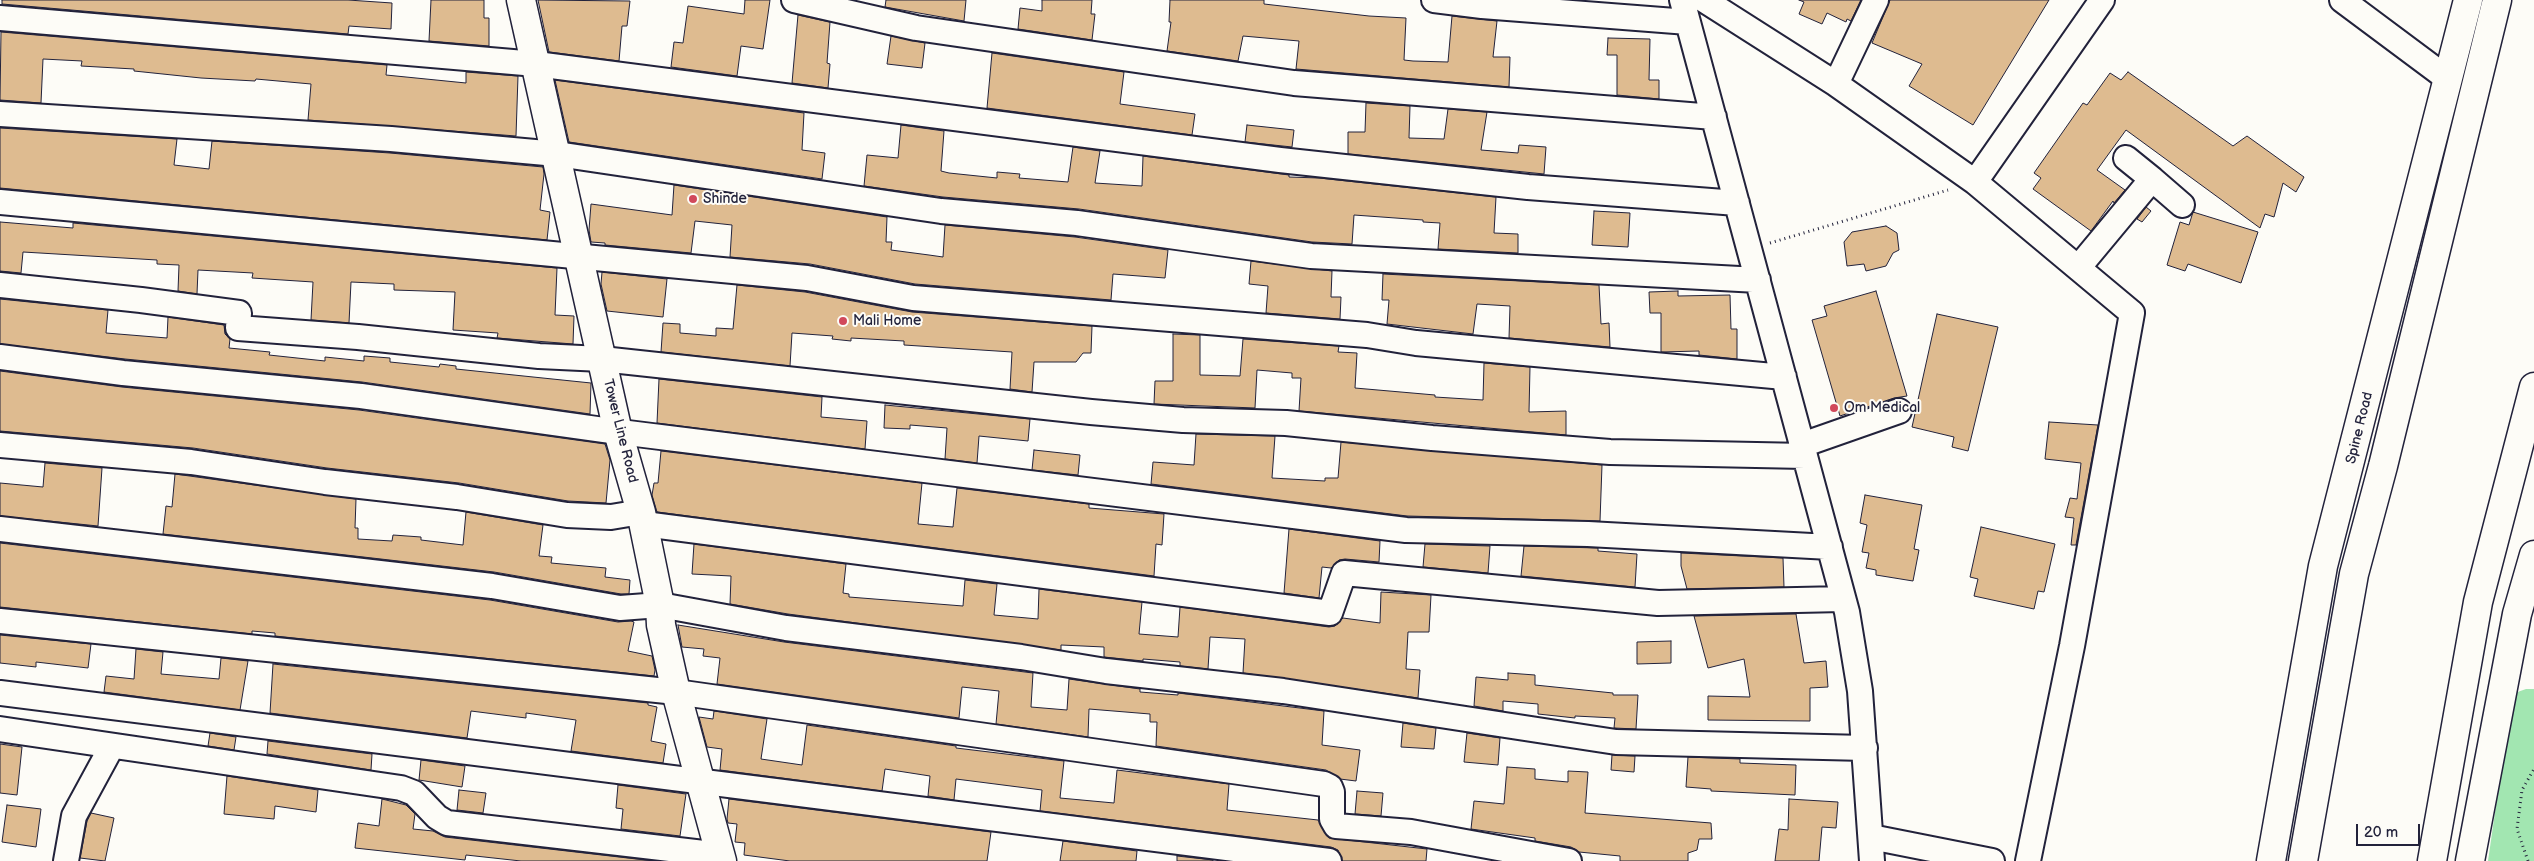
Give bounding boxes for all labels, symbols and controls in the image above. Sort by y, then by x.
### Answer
place label: Shinde [703,191,747,207]
marker: Shinde [687,193,699,205]
place label: Mali Home [853,313,921,329]
marker: Mali Home [837,315,849,327]
street label: Tower Line Road [599,377,641,485]
street label: Spine Road [2343,390,2377,466]
place label: Om Medical [1844,400,1920,416]
marker: Om Medical [1828,402,1840,414]
scale bar [2359,814,2423,846]
text: 20 m [2364,823,2398,842]

